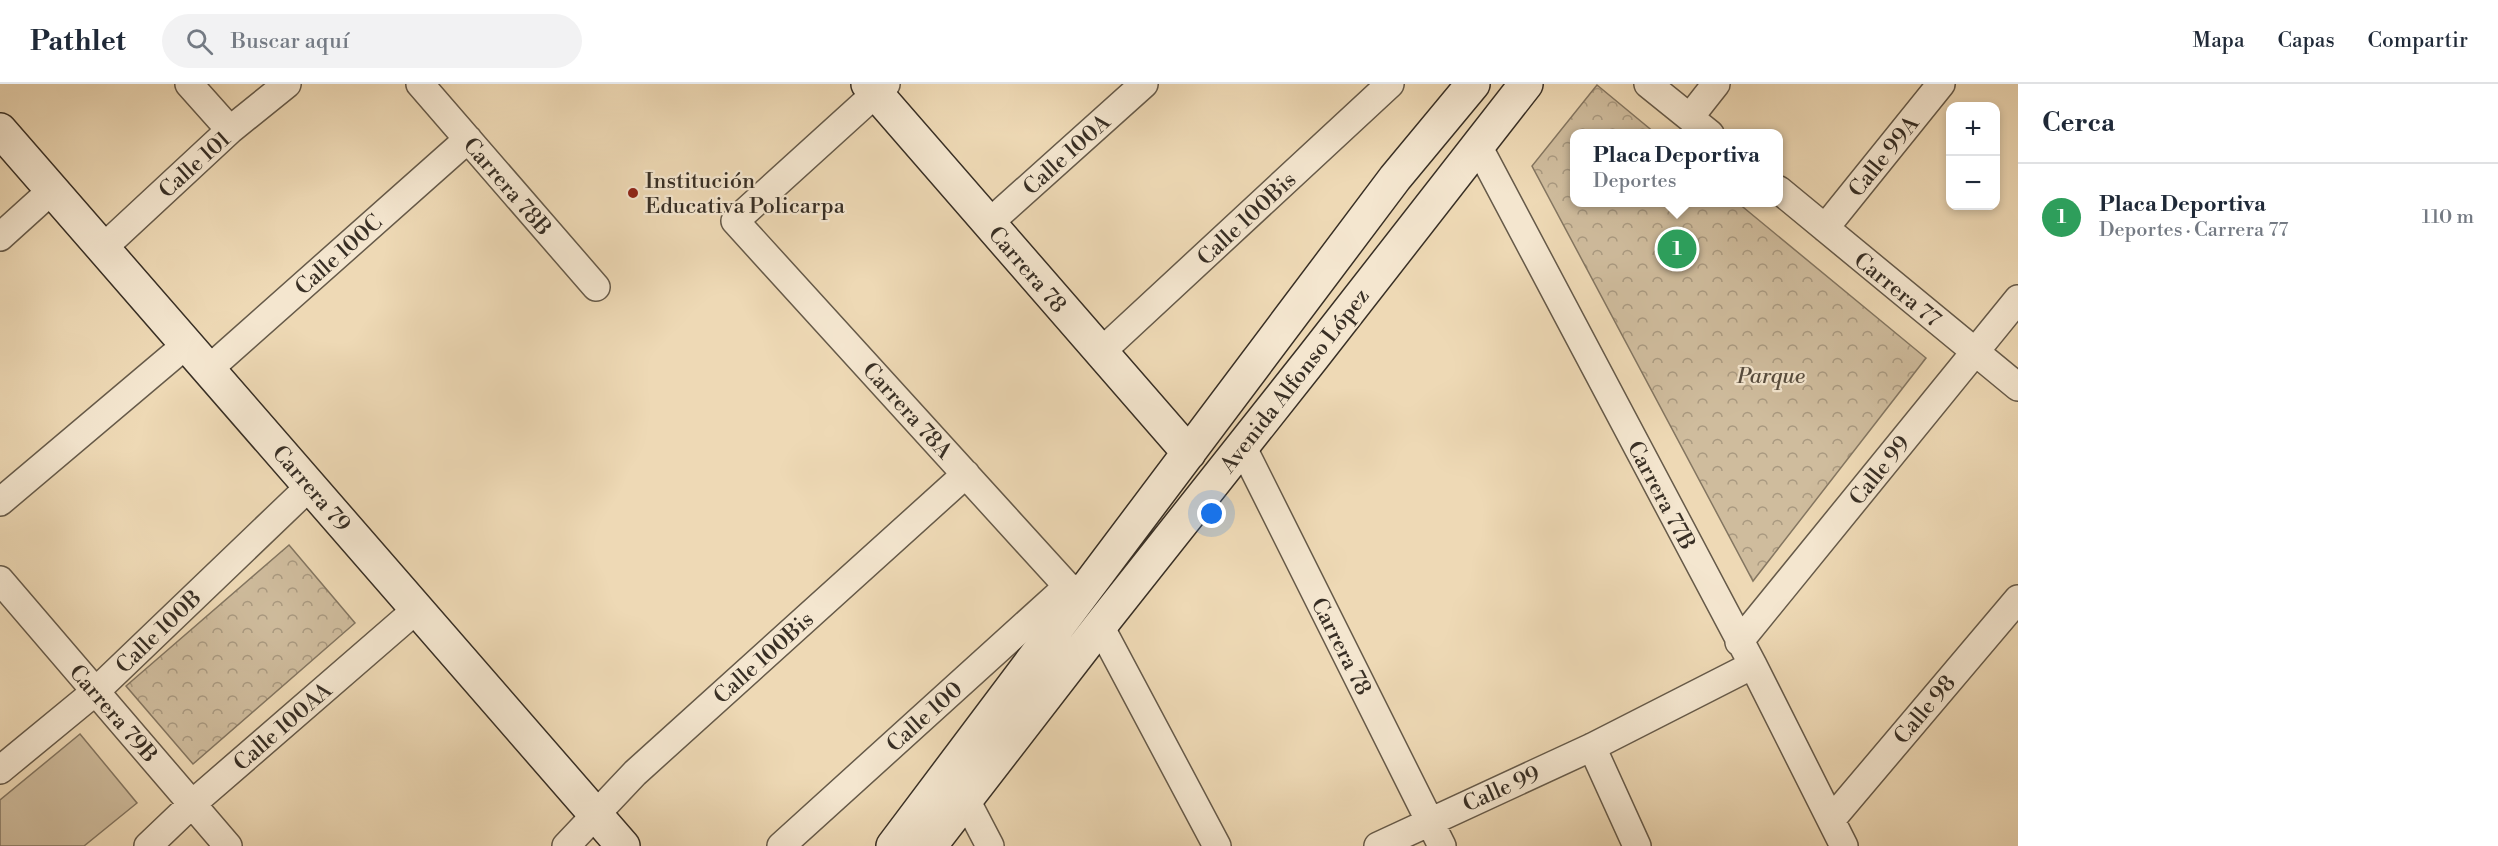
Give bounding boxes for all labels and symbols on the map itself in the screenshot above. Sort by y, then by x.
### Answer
street label: Calle 100A [1018,108,1117,201]
street label: Calle 99A [1843,110,1926,203]
street label: Calle 101 [154,126,237,204]
street label: Carrera 78B [457,132,557,242]
street label: Calle 100Bis [1192,167,1302,272]
place label: Institución Educativa Policarpa [645,168,846,220]
marker: Institución Educativa Policarpa [626,186,640,200]
street label: Calle 100C [290,209,388,301]
street label: Carrera 78 [982,221,1072,319]
pin: 1 [1658,226,1696,272]
street label: Carrera 77 [1848,247,1946,333]
street label: Avenida Alfonso López [1214,283,1376,479]
street label: Carrera 78A [856,357,958,466]
park label: Parque [1736,363,1805,390]
street label: Calle 99 [1844,431,1916,511]
street label: Carrera 77B [1621,437,1701,555]
street label: Carrera 79 [266,440,356,538]
your location [1197,499,1226,528]
street label: Calle 100B [111,585,207,679]
street label: Carrera 78 [1305,593,1377,700]
street label: Calle 100Bis [708,606,820,710]
street label: Carrera 79B [63,659,163,769]
street label: Calle 98 [1889,670,1962,750]
street label: Calle 100 [881,676,969,758]
street label: Calle 100AA [228,677,338,777]
street label: Calle 99 [1459,760,1544,818]

